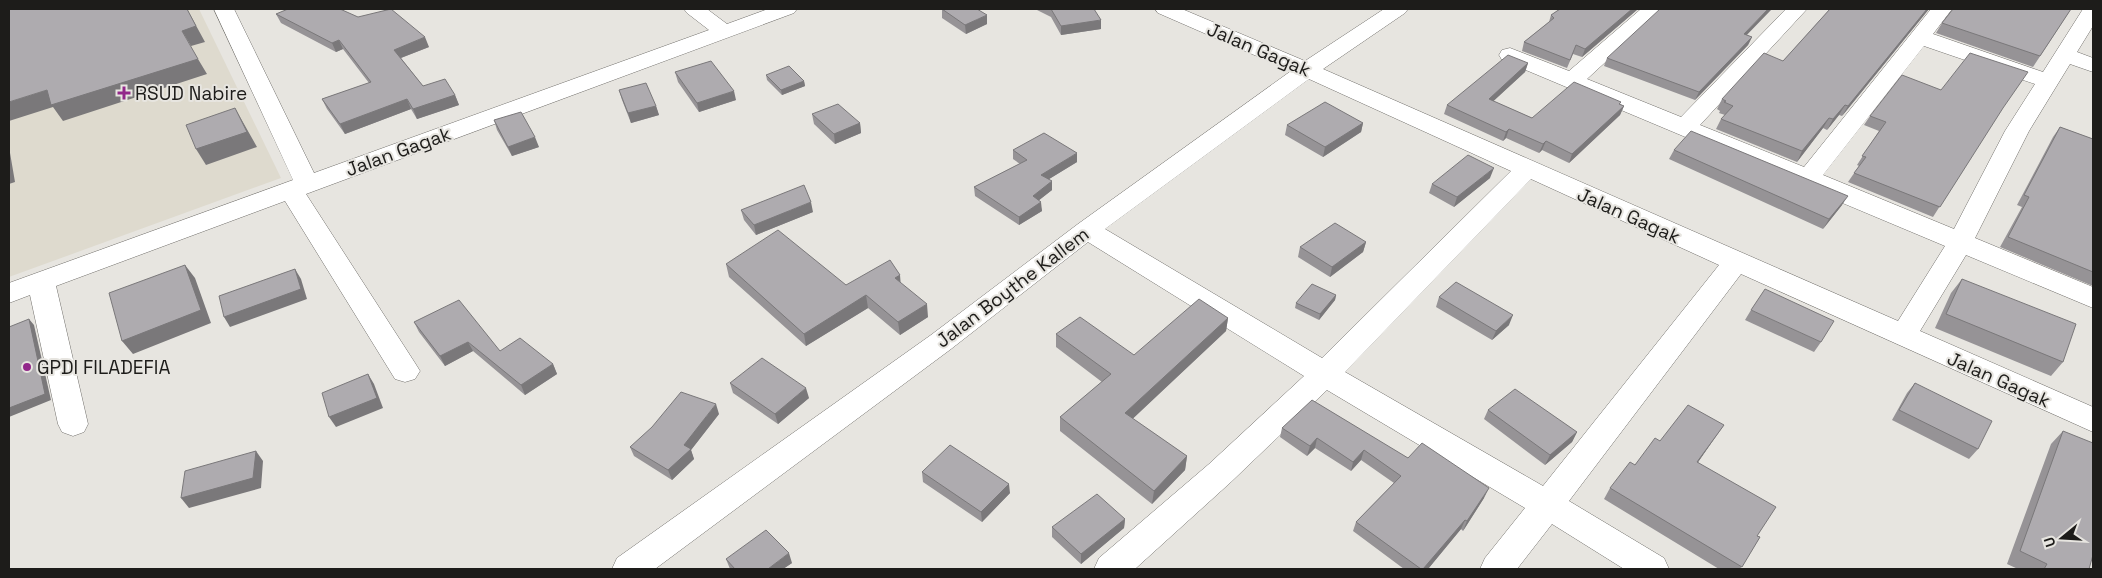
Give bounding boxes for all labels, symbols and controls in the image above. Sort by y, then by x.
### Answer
street label: Jalan Gagak [1203,16,1314,83]
place label: RSUD Nabire [135,81,247,106]
marker: RSUD Nabire [117,86,131,100]
street label: Jalan Gagak [342,121,454,182]
street label: Jalan Gagak [1573,182,1684,249]
street label: Jalan Boythe Kallem [931,222,1094,353]
street label: Jalan Gagak [1943,346,2054,413]
place label: GPDI FILADEFIA [37,355,170,380]
marker: GPDI FILADEFIA [21,361,33,373]
north arrow [2037,513,2087,563]
text: U [2040,535,2060,549]

